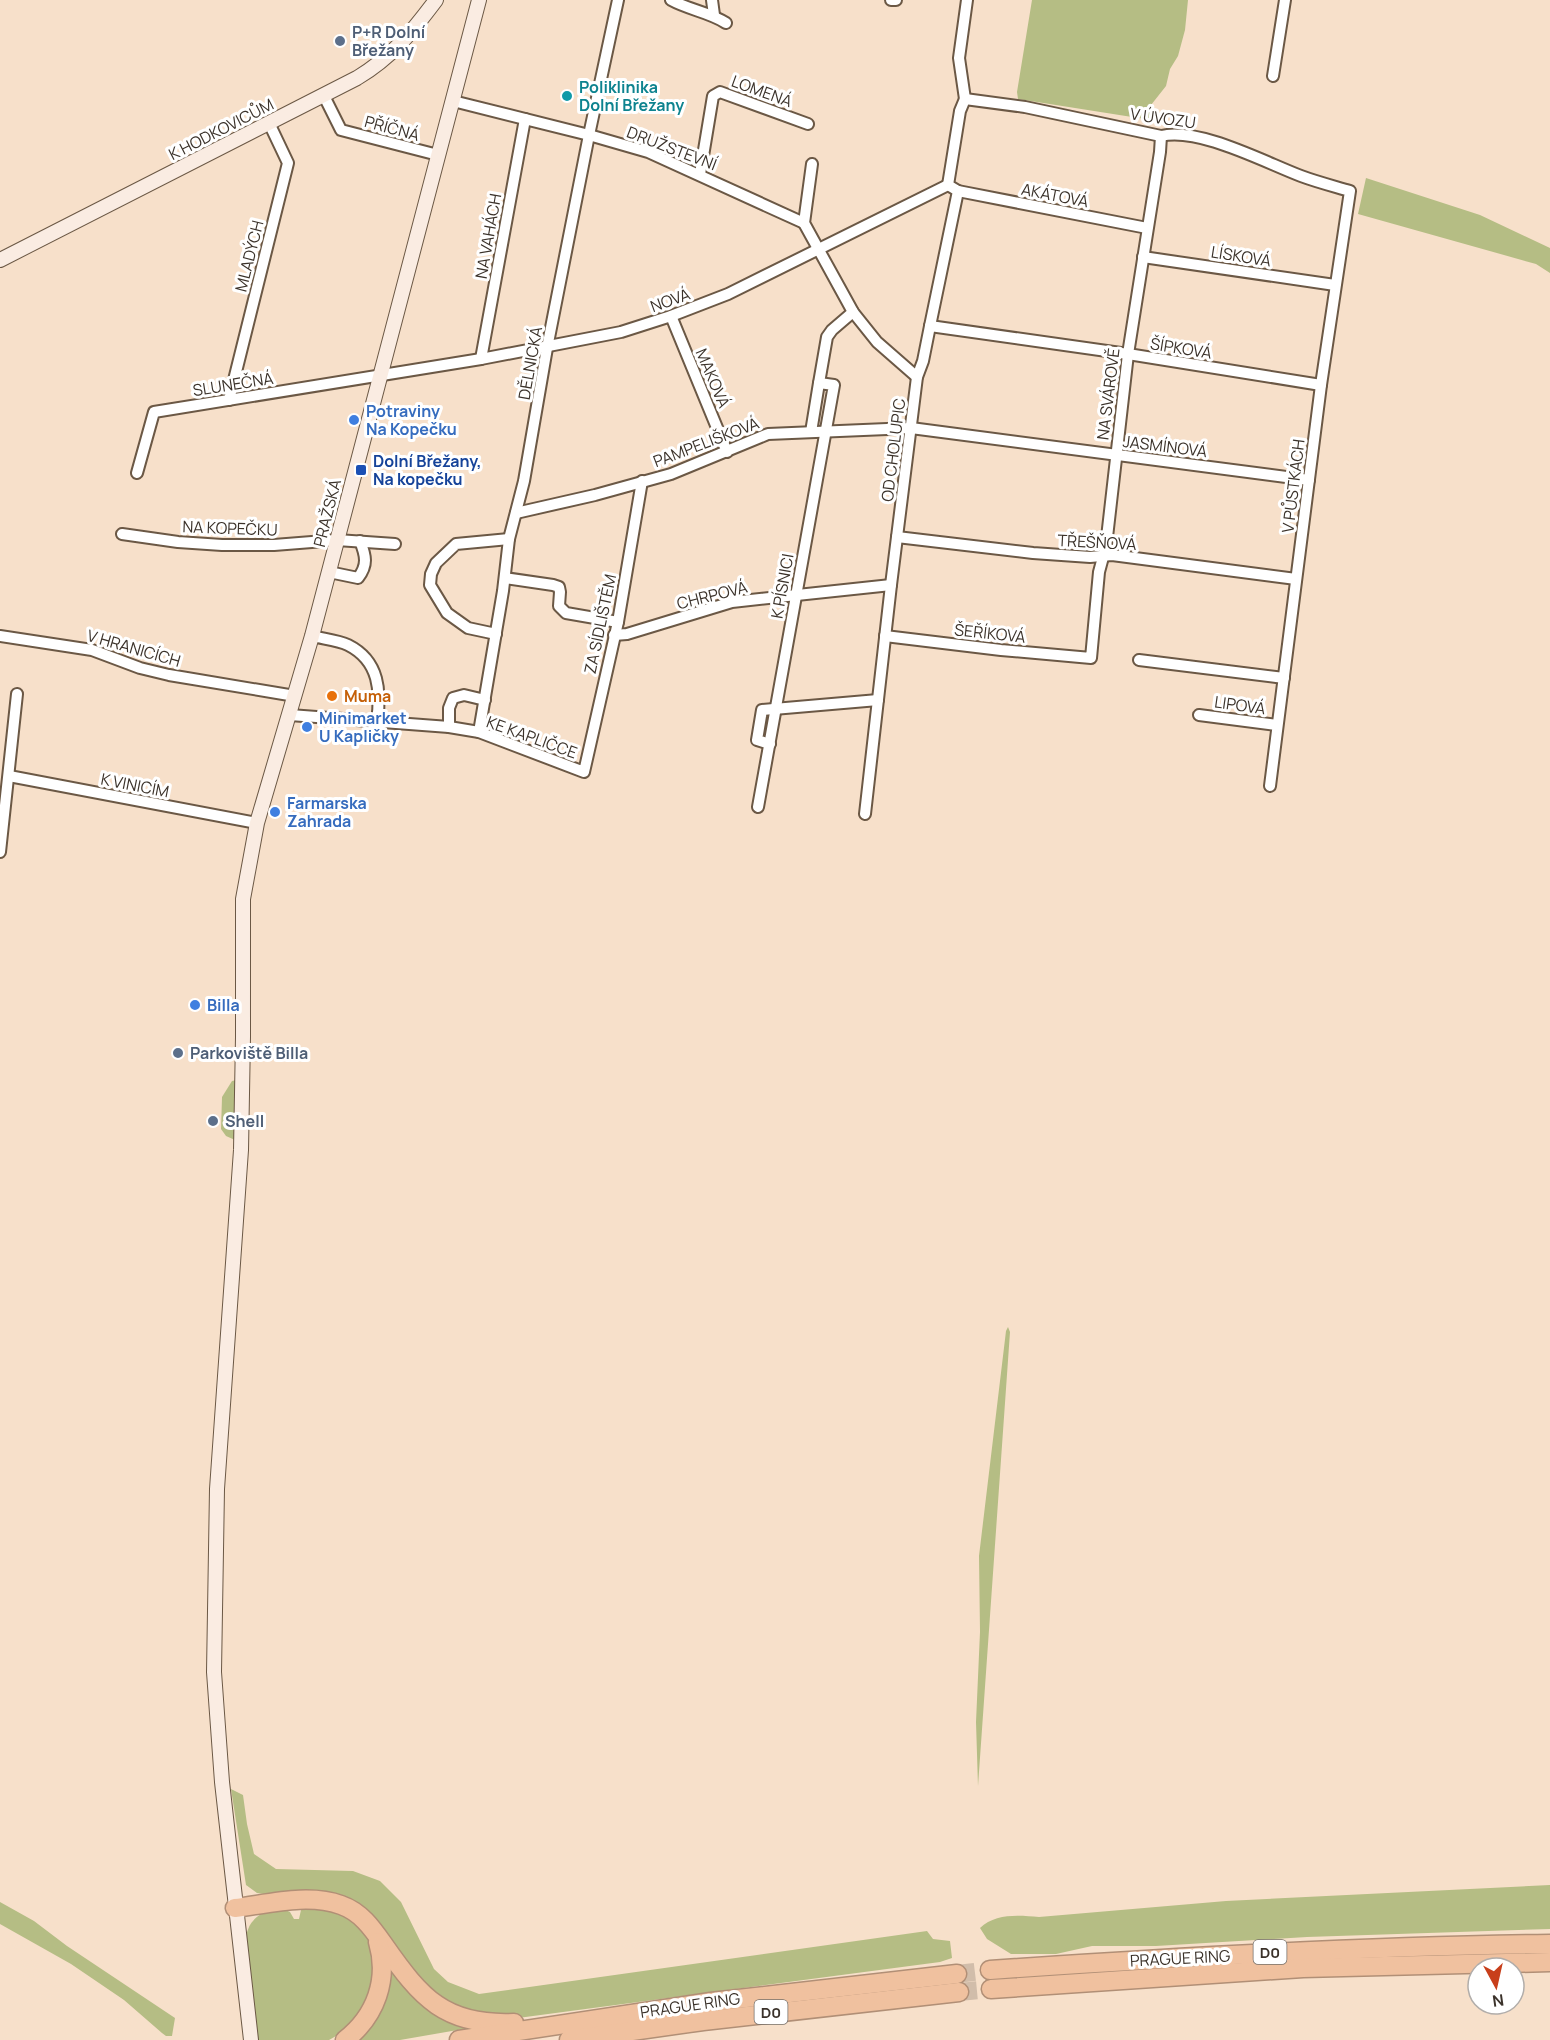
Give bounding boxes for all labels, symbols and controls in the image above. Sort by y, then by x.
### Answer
place label: P+R Dolní Břežany [352,21,426,61]
marker: P+R Dolní Břežany [333,34,347,48]
street label: LOMENÁ [729,70,795,112]
place label: Poliklinika Dolní Břežany [579,76,684,116]
marker: Poliklinika Dolní Břežany [560,89,574,103]
street label: K HODKOVICŮM [165,93,277,165]
street label: V ÚVOZU [1129,103,1197,133]
street label: PŘÍČNÁ [362,110,422,146]
street label: DRUŽSTEVNÍ [624,121,720,175]
street label: AKÁTOVÁ [1019,178,1091,212]
street label: NA VAHÁCH [470,192,506,280]
street label: MLADÝCH [230,218,268,294]
street label: LÍSKOVÁ [1209,240,1273,272]
street label: NOVÁ [647,283,693,317]
street label: DĚLNICKÁ [513,325,547,401]
street label: ŠÍPKOVÁ [1149,332,1213,364]
street label: MAKOVÁ [691,345,735,411]
street label: NA SVÁROVĚ [1091,347,1125,441]
street label: SLUNEČNÁ [191,367,275,401]
street label: OD CHOLUPIC [876,397,910,503]
place label: Potraviny Na Kopečku [366,400,457,440]
street label: PAMPELIŠKOVÁ [650,412,762,472]
marker: Potraviny Na Kopečku [347,413,361,427]
street label: JASMÍNOVÁ [1122,430,1208,462]
street label: V PŮSTKÁCH [1276,438,1310,534]
place label: Dolní Břežany, Na kopečku [373,450,482,490]
marker: Dolní Břežany, Na kopečku [354,463,368,477]
street label: PRAŽSKÁ [308,477,346,549]
street label: NA KOPEČKU [182,515,278,541]
street label: TŘEŠŇOVÁ [1057,529,1137,555]
street label: K PÍSNICI [765,552,799,620]
street label: ZA SÍDLIŠTĚM [579,572,621,676]
street label: CHRPOVÁ [674,576,750,614]
street label: ŠEŘÍKOVÁ [953,618,1027,648]
street label: V HRANICÍCH [85,624,183,672]
place label: Muma [344,685,391,707]
marker: Muma [325,689,339,703]
street label: LIPOVÁ [1213,691,1267,719]
place label: Minimarket U Kapličky [319,707,407,747]
street label: KE KAPLIČCE [484,710,580,764]
marker: Minimarket U Kapličky [300,720,314,734]
street label: K VINICÍM [99,768,171,802]
place label: Farmarska Zahrada [287,792,367,832]
marker: Farmarska Zahrada [268,805,282,819]
place label: Billa [207,994,240,1016]
marker: Billa [188,998,202,1012]
place label: Parkoviště Billa [190,1042,308,1064]
marker: Parkoviště Billa [171,1046,185,1060]
place label: Shell [225,1110,264,1132]
marker: Shell [206,1114,220,1128]
road number: D0 [1254,1940,1286,1964]
street label: PRAGUE RING [1129,1944,1231,1972]
north arrow [1466,1956,1526,2016]
street label: PRAGUE RING [639,1987,741,2023]
text: N [1491,1989,1505,2013]
road number: D0 [754,2000,788,2024]

